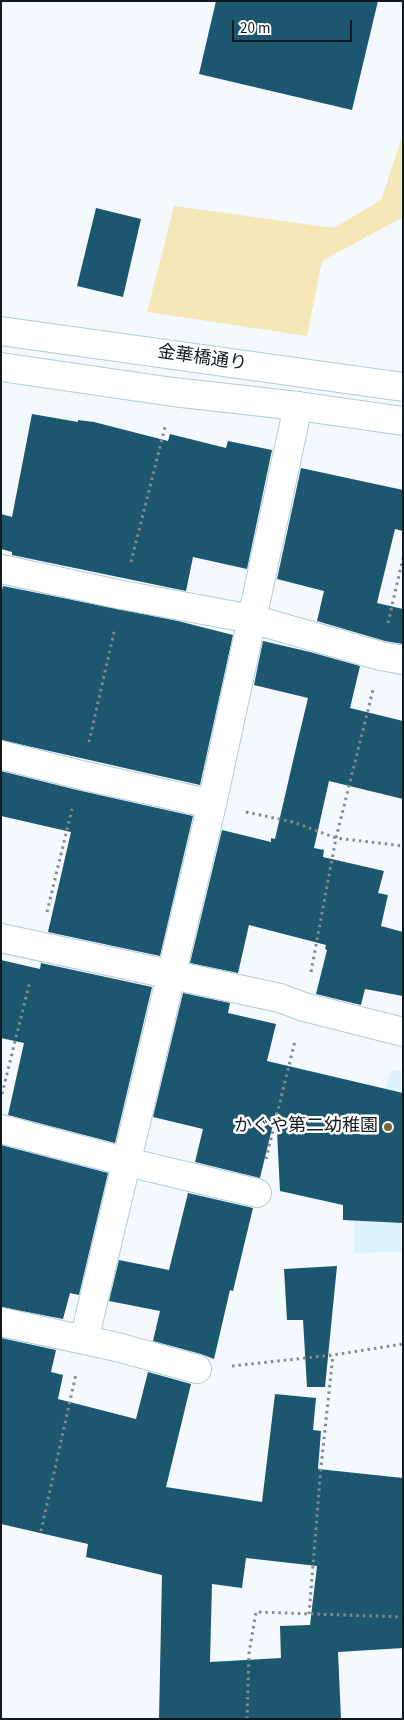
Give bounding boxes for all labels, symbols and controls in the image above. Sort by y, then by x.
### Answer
scale bar [234,10,354,42]
text: 20 m [240,18,270,39]
street label: 金華橋通り [156,342,248,376]
place label: かぐや第二幼稚園 [234,1116,378,1138]
marker: かぐや第二幼稚園 [382,1121,394,1133]

